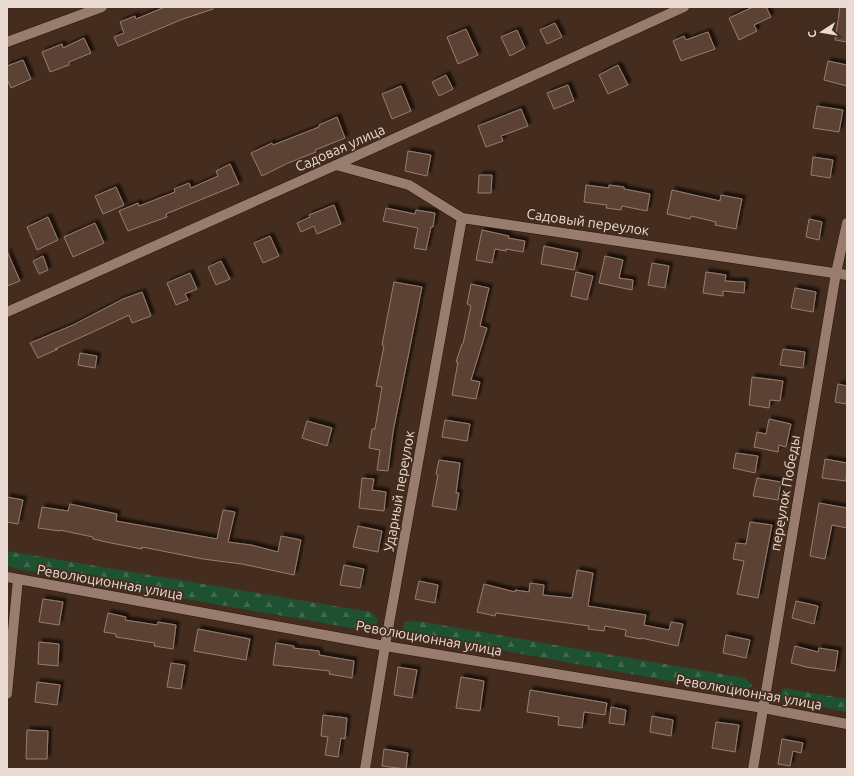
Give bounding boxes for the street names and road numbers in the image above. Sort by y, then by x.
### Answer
street label: Садовая улица [293,121,387,175]
street label: Садовый переулок [526,205,650,239]
street label: Ударный переулок [380,429,418,553]
street label: переулок Победы [767,434,803,552]
street label: Революционная улица [36,561,184,603]
street label: Революционная улица [355,617,503,659]
street label: Революционная улица [675,671,823,713]

